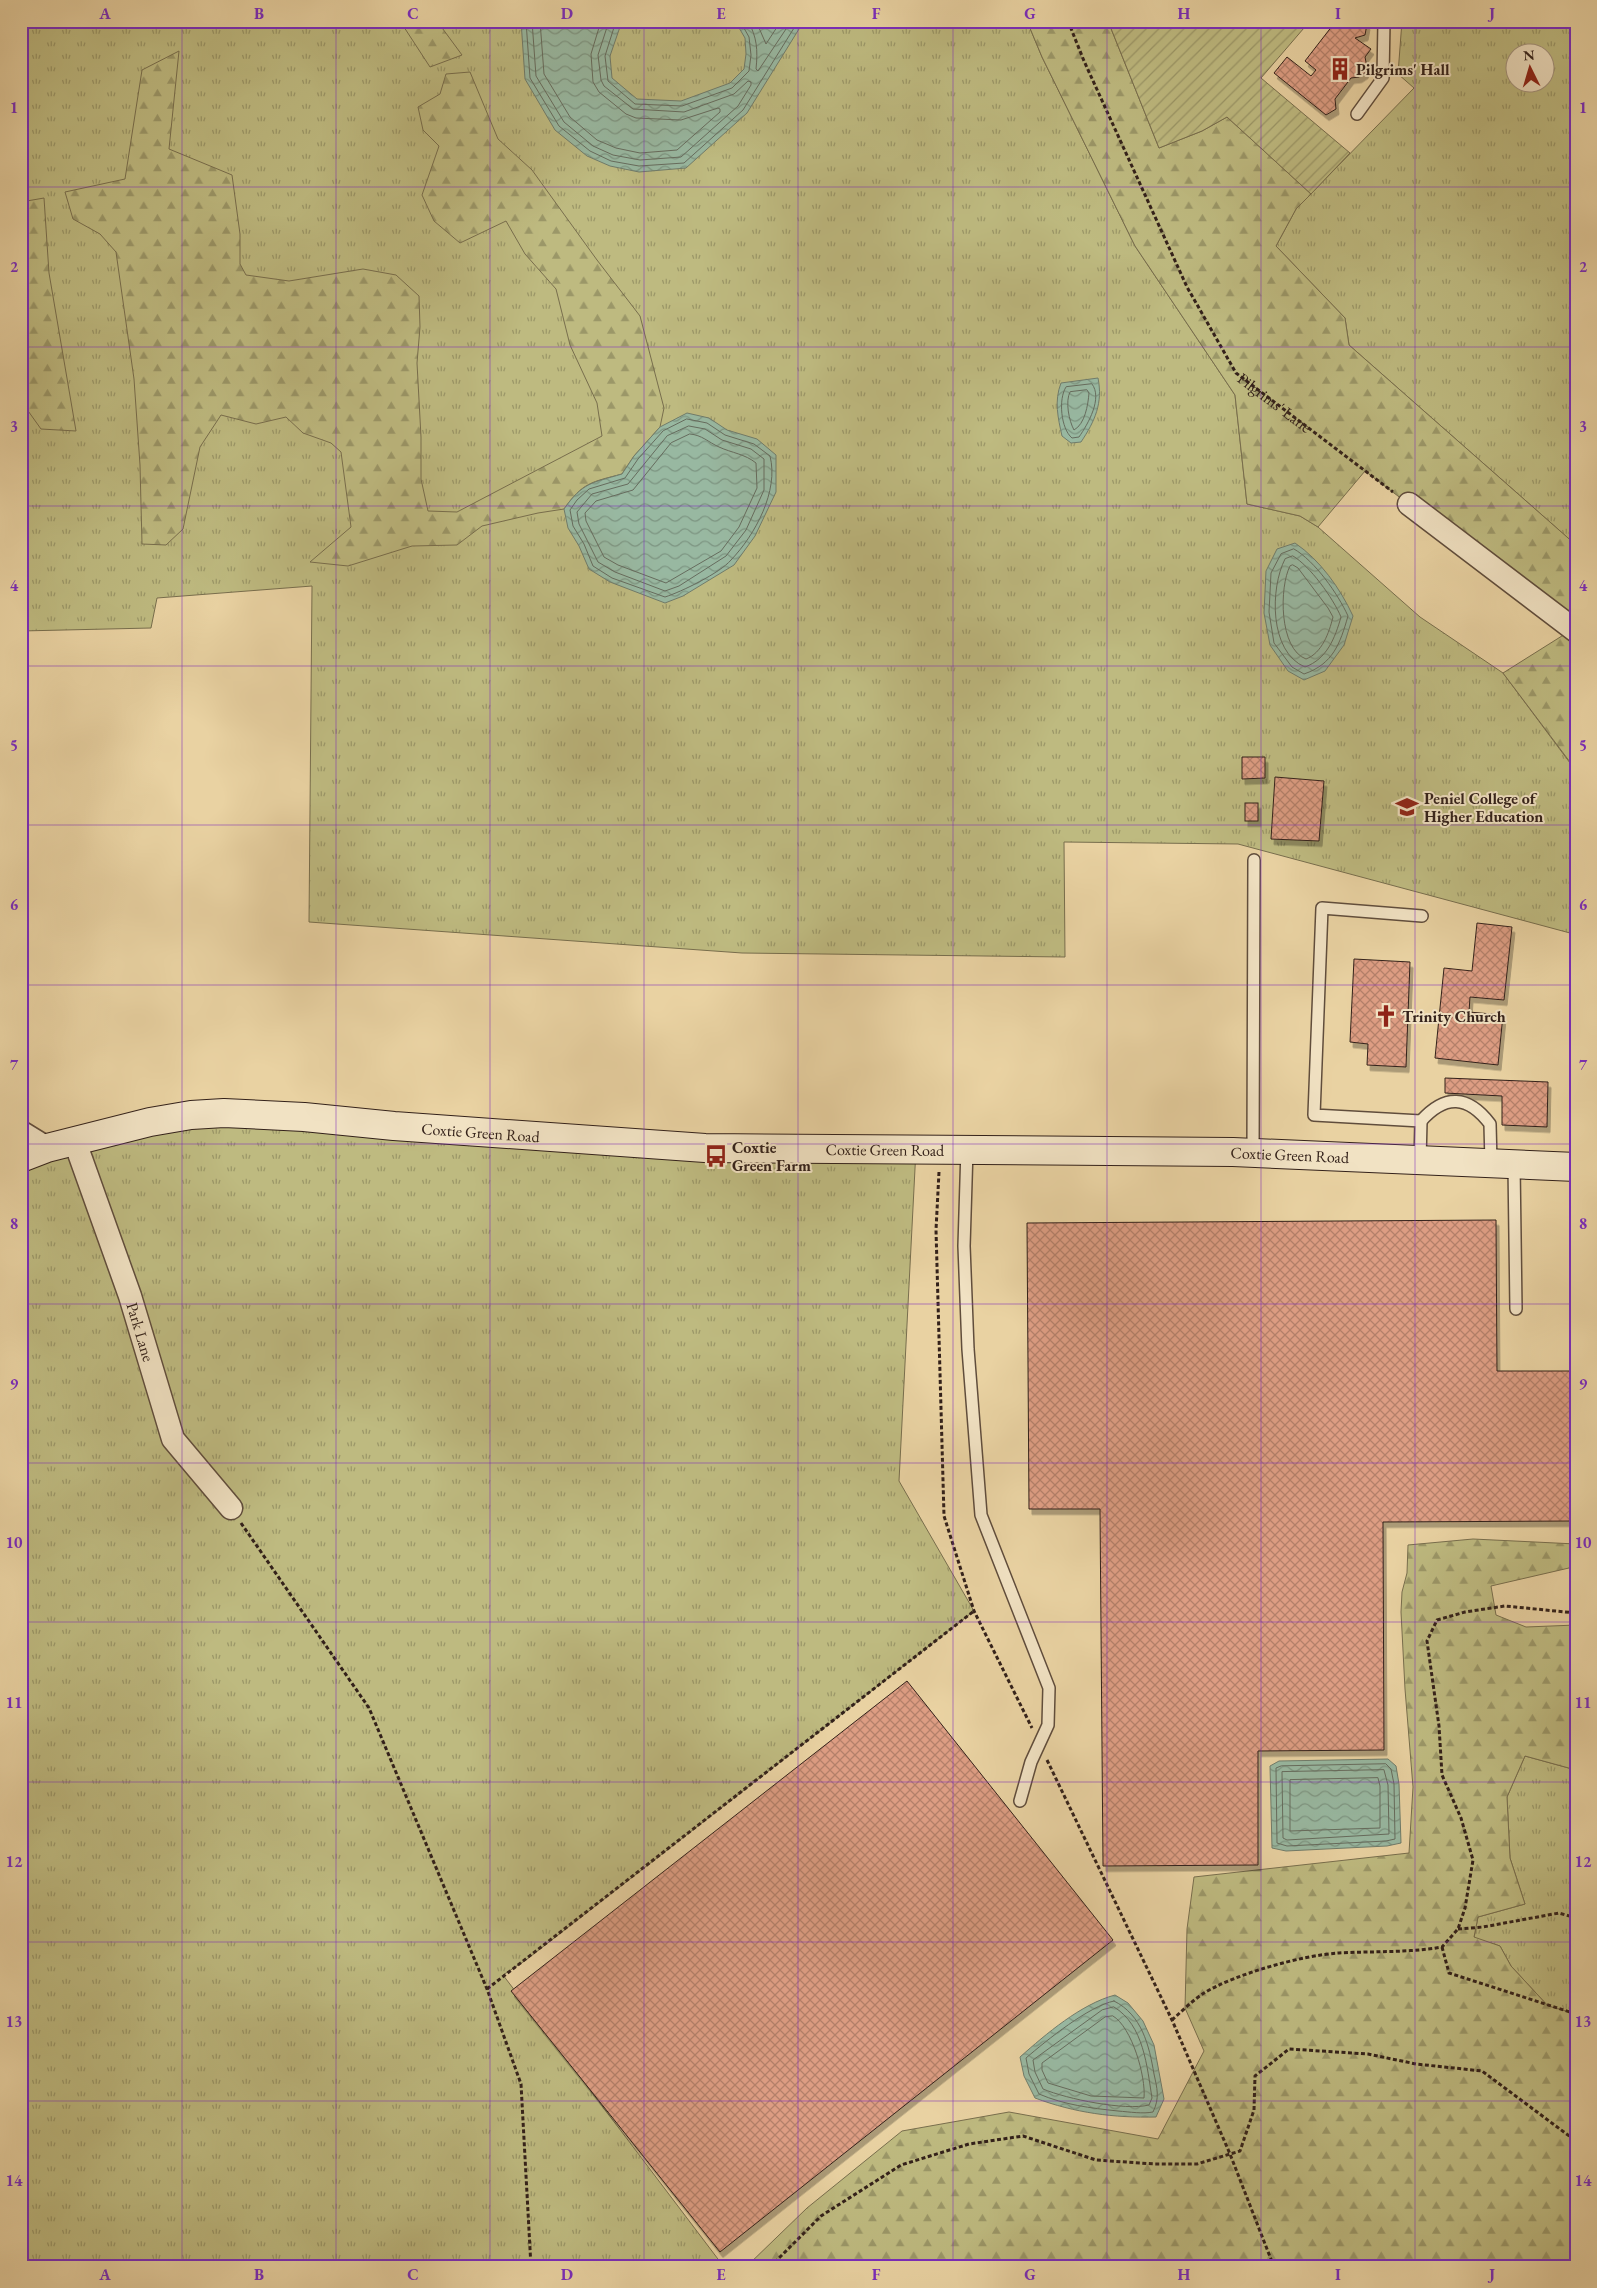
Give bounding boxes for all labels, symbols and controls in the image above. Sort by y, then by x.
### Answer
text: A [98,3,111,24]
text: B [254,3,264,24]
text: C [407,3,419,24]
text: D [561,3,573,24]
text: E [716,3,726,24]
text: F [872,3,881,24]
text: G [1024,3,1036,24]
text: H [1178,3,1191,24]
text: I [1335,3,1341,24]
text: J [1487,3,1495,24]
north arrow [1504,42,1554,92]
text: N [1522,46,1536,65]
building icon: Pilgrims' Hall [1327,56,1353,82]
place label: Pilgrims' Hall [1356,59,1450,80]
text: 1 [10,97,18,118]
text: 1 [1579,97,1587,118]
text: 2 [10,256,19,277]
text: 2 [1579,256,1588,277]
street label: Pilgrims' Lane [1233,368,1316,437]
text: 3 [10,416,18,437]
text: 3 [1579,416,1587,437]
text: 4 [10,575,19,596]
text: 4 [1579,575,1588,596]
text: 5 [10,735,18,756]
text: 5 [1579,735,1587,756]
place label: Peniel College of Higher Education [1424,788,1543,827]
school or university icon: Peniel College of Higher Education [1394,794,1420,820]
text: 6 [10,894,19,915]
text: 6 [1579,894,1588,915]
church icon: Trinity Church [1373,1003,1399,1029]
place label: Trinity Church [1402,1006,1506,1027]
text: 7 [10,1054,19,1075]
text: 7 [1579,1054,1588,1075]
street label: Coxtie Green Road [421,1118,541,1147]
place label: Coxtie Green Farm [732,1137,811,1176]
street label: Coxtie Green Road [826,1139,945,1161]
street label: Coxtie Green Road [1230,1142,1350,1168]
bus stop icon: Coxtie Green Farm [703,1143,729,1169]
text: 8 [10,1213,18,1234]
text: 8 [1579,1213,1587,1234]
street label: Park Lane [121,1300,159,1364]
text: 9 [10,1373,19,1394]
text: 9 [1579,1373,1588,1394]
text: 10 [6,1532,23,1553]
text: 10 [1575,1532,1592,1553]
text: 11 [6,1692,22,1713]
text: 11 [1575,1692,1591,1713]
text: 12 [6,1851,23,1872]
text: 12 [1575,1851,1592,1872]
text: 13 [6,2011,22,2032]
text: 13 [1575,2011,1591,2032]
text: 14 [6,2170,23,2191]
text: 14 [1575,2170,1592,2191]
text: A [98,2264,111,2285]
text: B [254,2264,264,2285]
text: C [407,2264,419,2285]
text: D [561,2264,573,2285]
text: E [716,2264,726,2285]
text: F [872,2264,881,2285]
text: G [1024,2264,1036,2285]
text: H [1178,2264,1191,2285]
text: I [1335,2264,1341,2285]
text: J [1487,2264,1495,2285]

